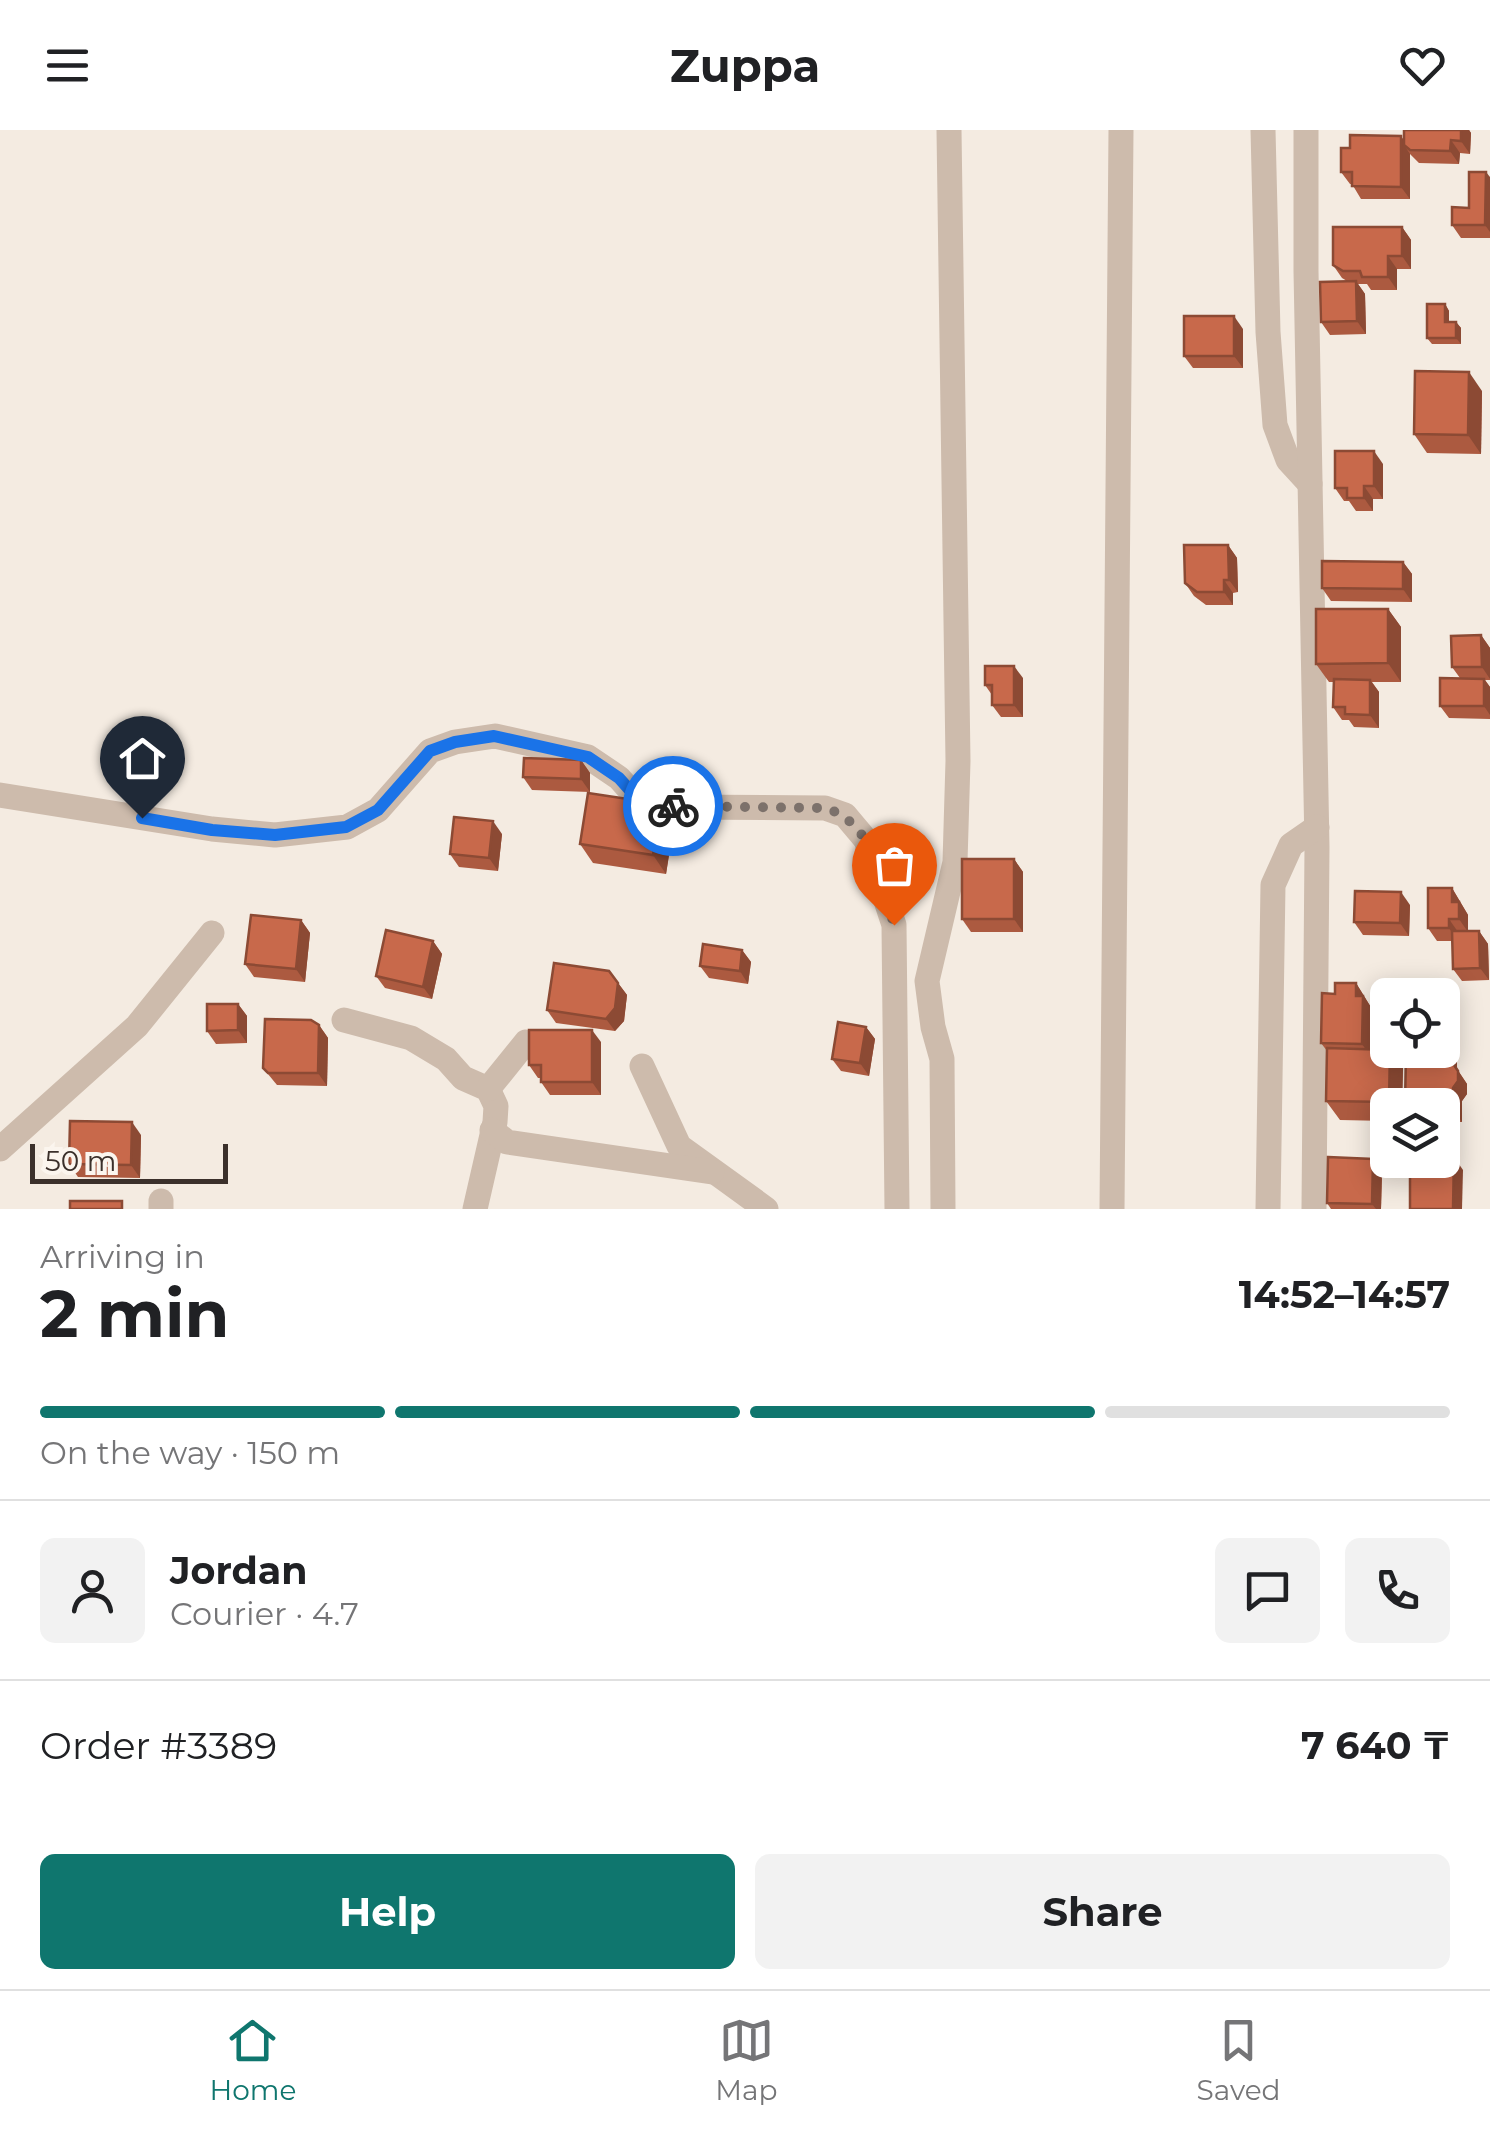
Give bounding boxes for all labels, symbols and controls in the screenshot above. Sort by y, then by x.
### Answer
icon: menu [40,38,95,93]
text: Zuppa [670,38,820,93]
icon: heart [1395,38,1450,93]
pin [100,716,185,819]
icon: home [115,731,170,786]
courier [623,756,723,856]
icon: bike [646,779,701,834]
pin [852,823,937,926]
icon: bag [867,838,922,893]
map controls [1370,978,1460,1178]
button: locate [1370,978,1460,1068]
button: layers [1370,1088,1460,1178]
scale bar [30,1139,228,1184]
text: 50 m [45,1144,116,1178]
text: Arriving in [40,1237,205,1276]
text: 14:52–14:57 [1239,1271,1450,1318]
text: 2 min [40,1274,229,1353]
text: On the way · 150 m [40,1433,340,1472]
button: person [40,1538,145,1643]
button: chat [1215,1538,1320,1643]
button: phone [1345,1538,1450,1643]
text: Jordan [170,1547,308,1594]
text: Courier · 4.7 [170,1594,359,1633]
text: Order #3389 [40,1722,277,1769]
text: 7 640 ₸ [1301,1722,1450,1769]
button: Help [40,1854,735,1969]
button: Share [755,1854,1450,1969]
tab: Home [209,2013,296,2107]
tab: Map [715,2013,778,2107]
tab: Saved [1196,2013,1281,2107]

